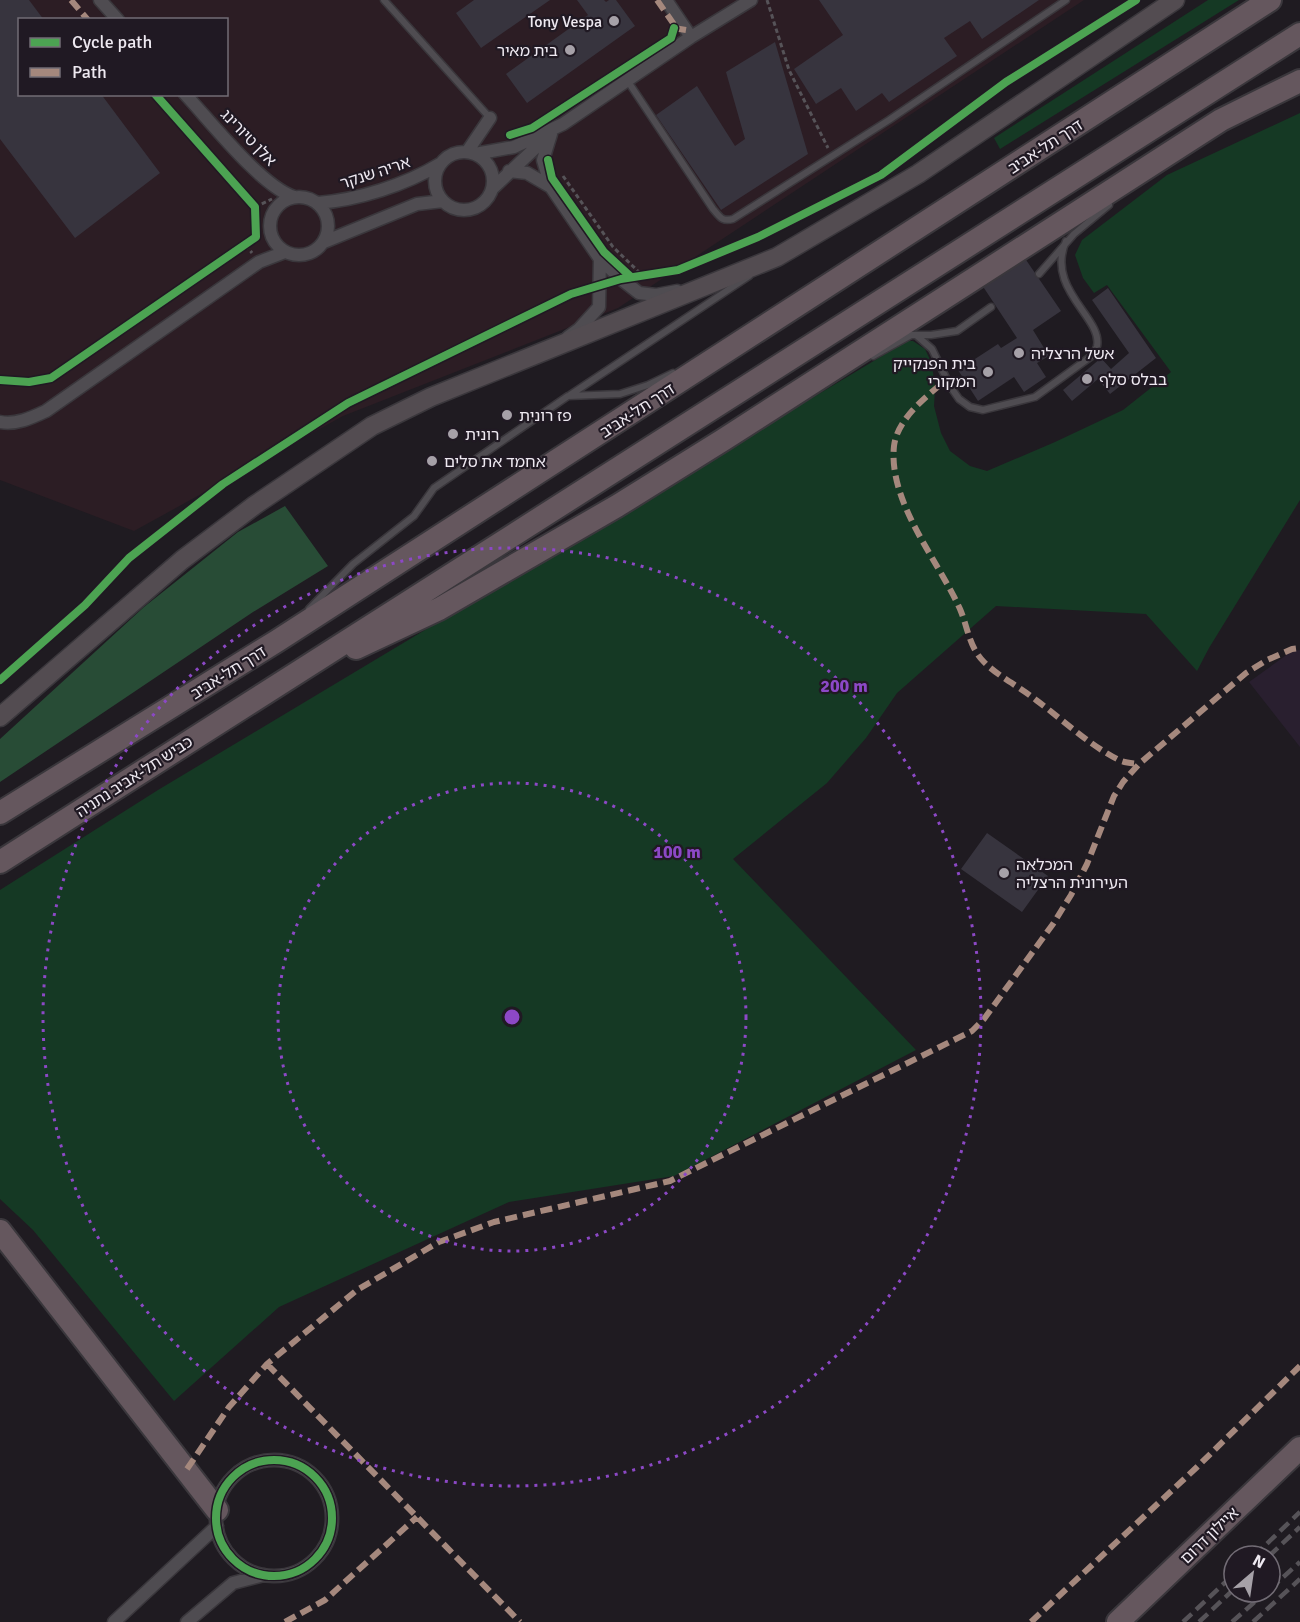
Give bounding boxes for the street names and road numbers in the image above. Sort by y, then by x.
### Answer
street label: אלן טיורינג [216,105,280,170]
street label: דרך תל-אביב [1004,115,1087,178]
street label: אריה שנקר [338,152,413,194]
street label: דרך תל-אביב [596,379,679,442]
street label: דרך תל-אביב [187,642,270,704]
street label: כביש תל-אביב נתניה [72,732,197,822]
street label: איילון דרום [1176,1503,1243,1568]

